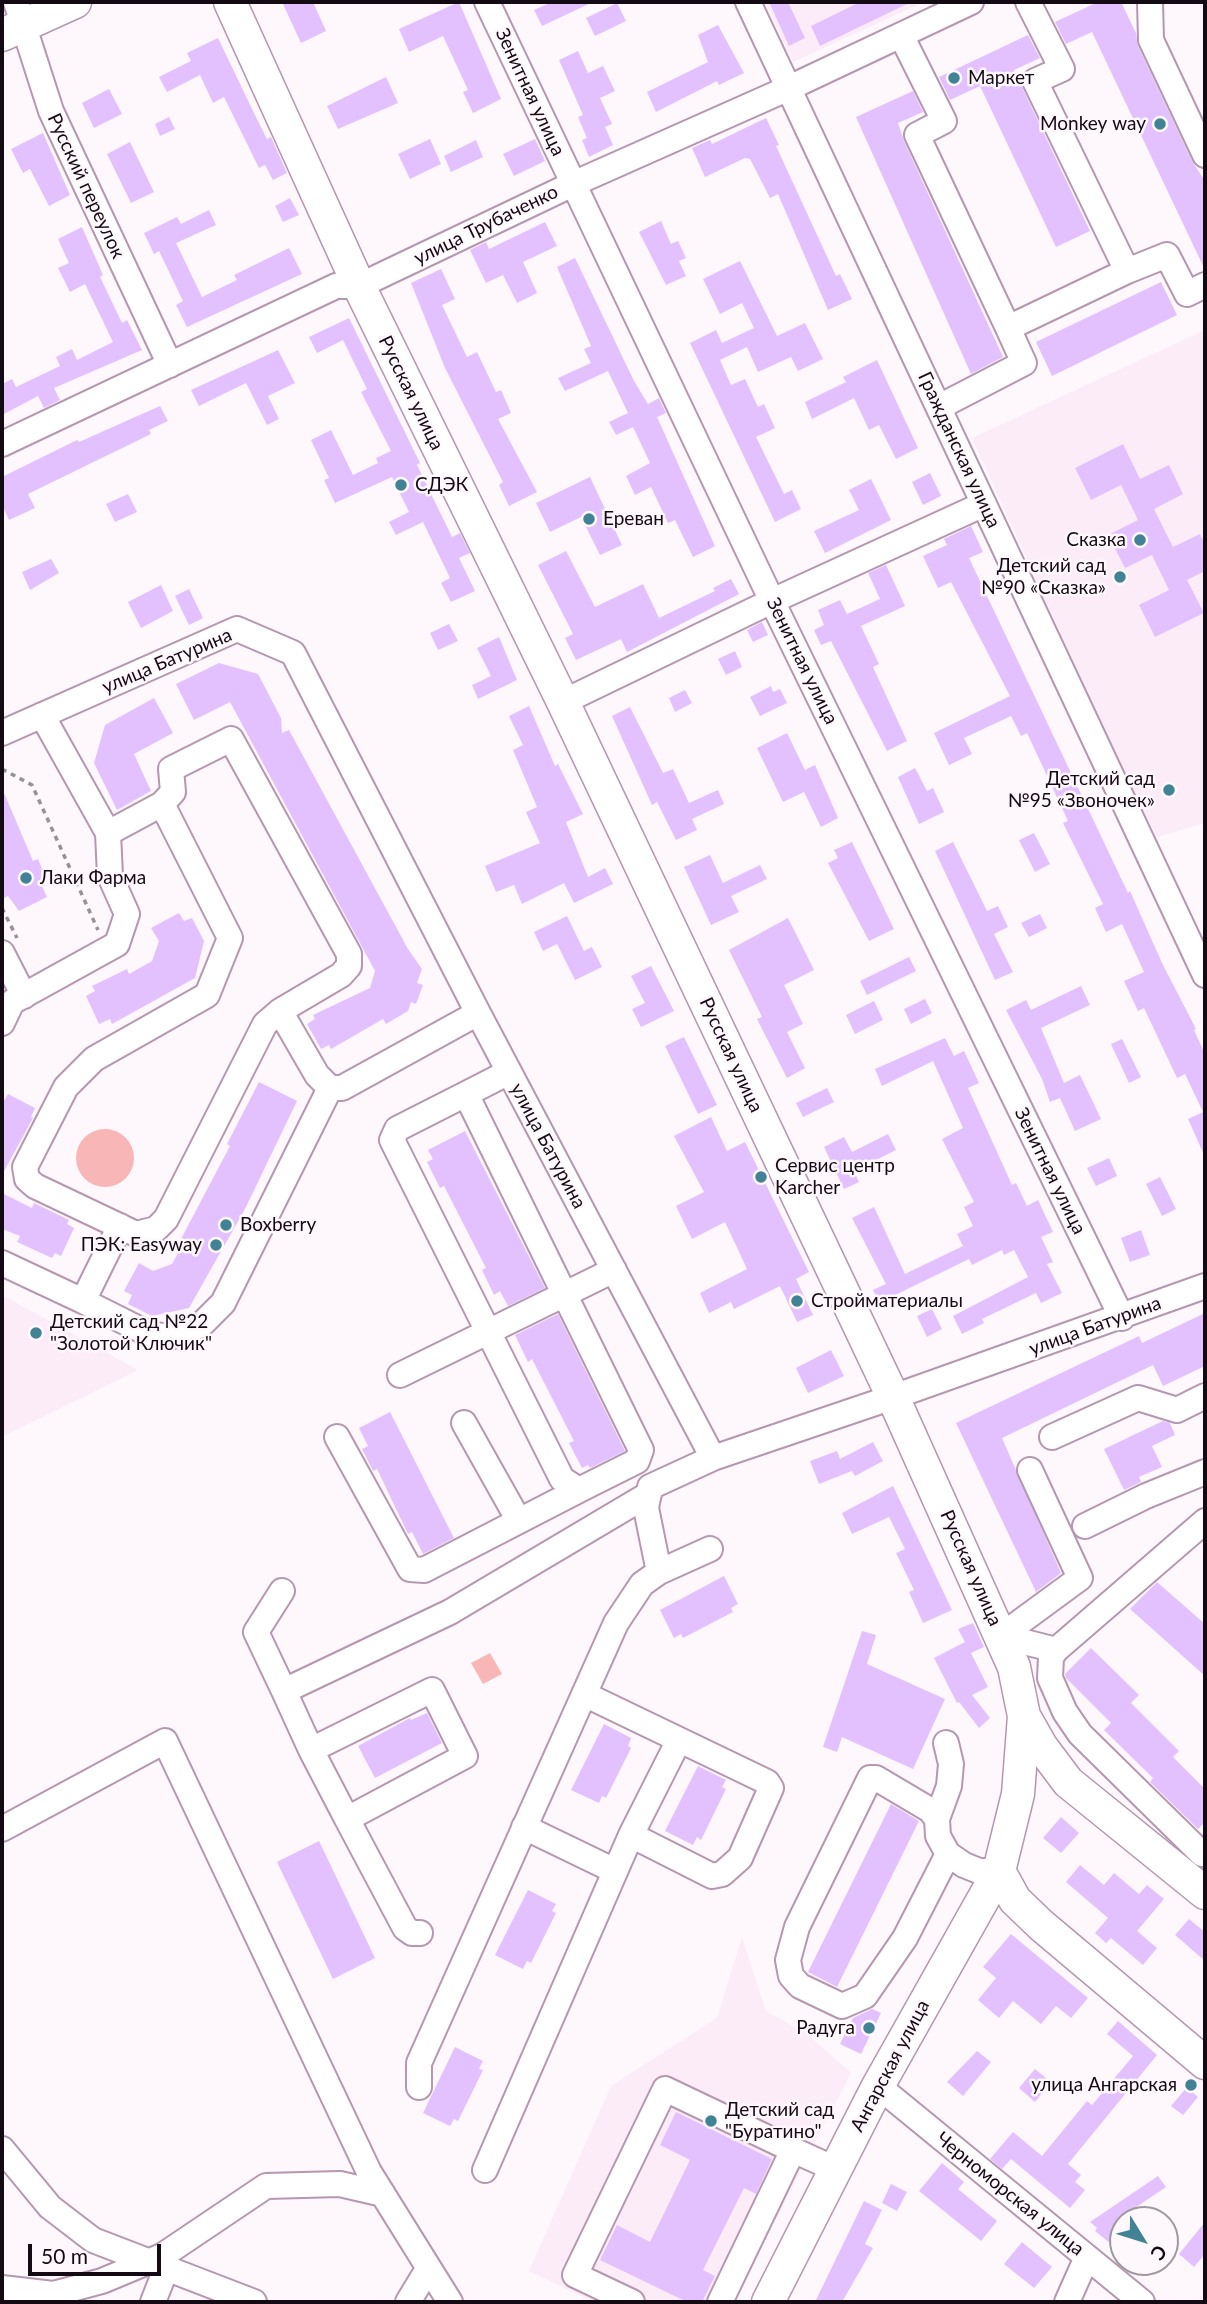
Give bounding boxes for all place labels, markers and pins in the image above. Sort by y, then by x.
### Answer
place label: Маркет [968,67,1034,89]
marker: Маркет [946,70,962,86]
place label: Monkey way [1040,113,1146,135]
marker: Monkey way [1152,116,1168,132]
place label: СДЭК [415,474,468,496]
marker: СДЭК [393,477,409,493]
place label: Ереван [603,508,664,530]
marker: Ереван [581,511,597,527]
place label: Сказка [1066,529,1126,551]
marker: Сказка [1132,532,1148,548]
place label: Детский сад №90 «Сказка» [981,555,1106,599]
marker: Детский сад №90 «Сказка» [1112,569,1128,585]
place label: Детский сад №95 «Звоночек» [1008,768,1155,812]
marker: Детский сад №95 «Звоночек» [1161,782,1177,798]
place label: Лаки Фарма [40,867,146,889]
marker: Лаки Фарма [18,870,34,886]
place label: Сервис центр Karcher [775,1155,895,1199]
marker: Сервис центр Karcher [753,1169,769,1185]
place label: Boxberry [240,1214,316,1236]
marker: Boxberry [218,1217,234,1233]
place label: ПЭК: Easyway [81,1234,202,1256]
marker: ПЭК: Easyway [208,1237,224,1253]
place label: Стройматериалы [811,1290,963,1312]
marker: Стройматериалы [789,1293,805,1309]
place label: Детский сад №22 "Золотой Ключик" [50,1311,212,1355]
marker: Детский сад №22 "Золотой Ключик" [28,1325,44,1341]
place label: Радуга [796,2017,855,2039]
marker: Радуга [861,2020,877,2036]
place label: улица Ангарская [1031,2074,1177,2096]
marker: улица Ангарская [1183,2077,1199,2093]
place label: Детский сад "Буратино" [725,2099,834,2143]
marker: Детский сад "Буратино" [703,2113,719,2129]

